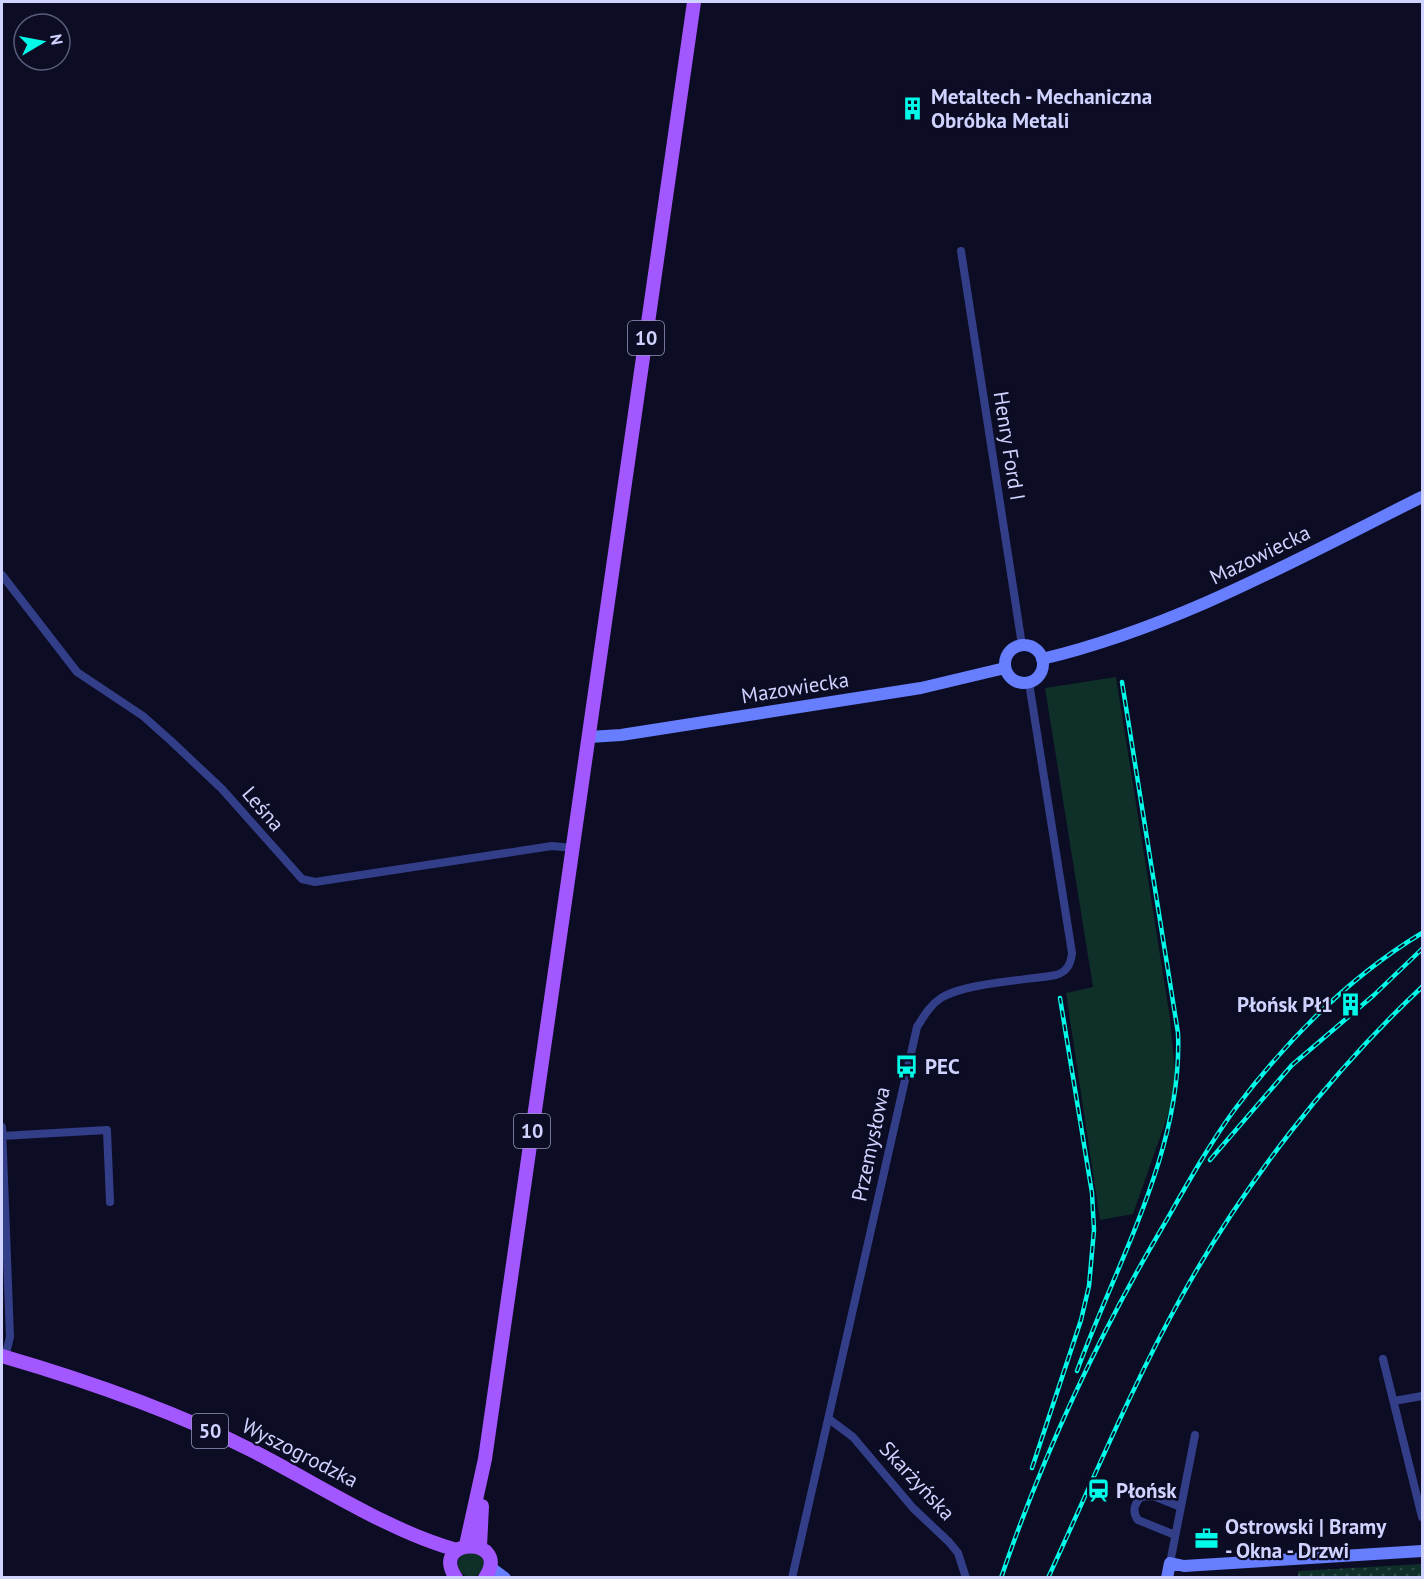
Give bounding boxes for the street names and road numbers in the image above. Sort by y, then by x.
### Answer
road number: 10 [628,321,664,355]
street label: Henry Ford I [988,389,1031,503]
street label: Mazowiecka [1205,519,1314,590]
street label: Mazowiecka [739,666,851,709]
street label: Leśna [236,781,290,837]
street label: Przemysłowa [845,1084,896,1204]
road number: 10 [514,1114,550,1148]
street label: Wyszogrodzka [238,1412,363,1493]
road number: 50 [192,1414,228,1448]
street label: Skarżyńska [874,1435,961,1526]

